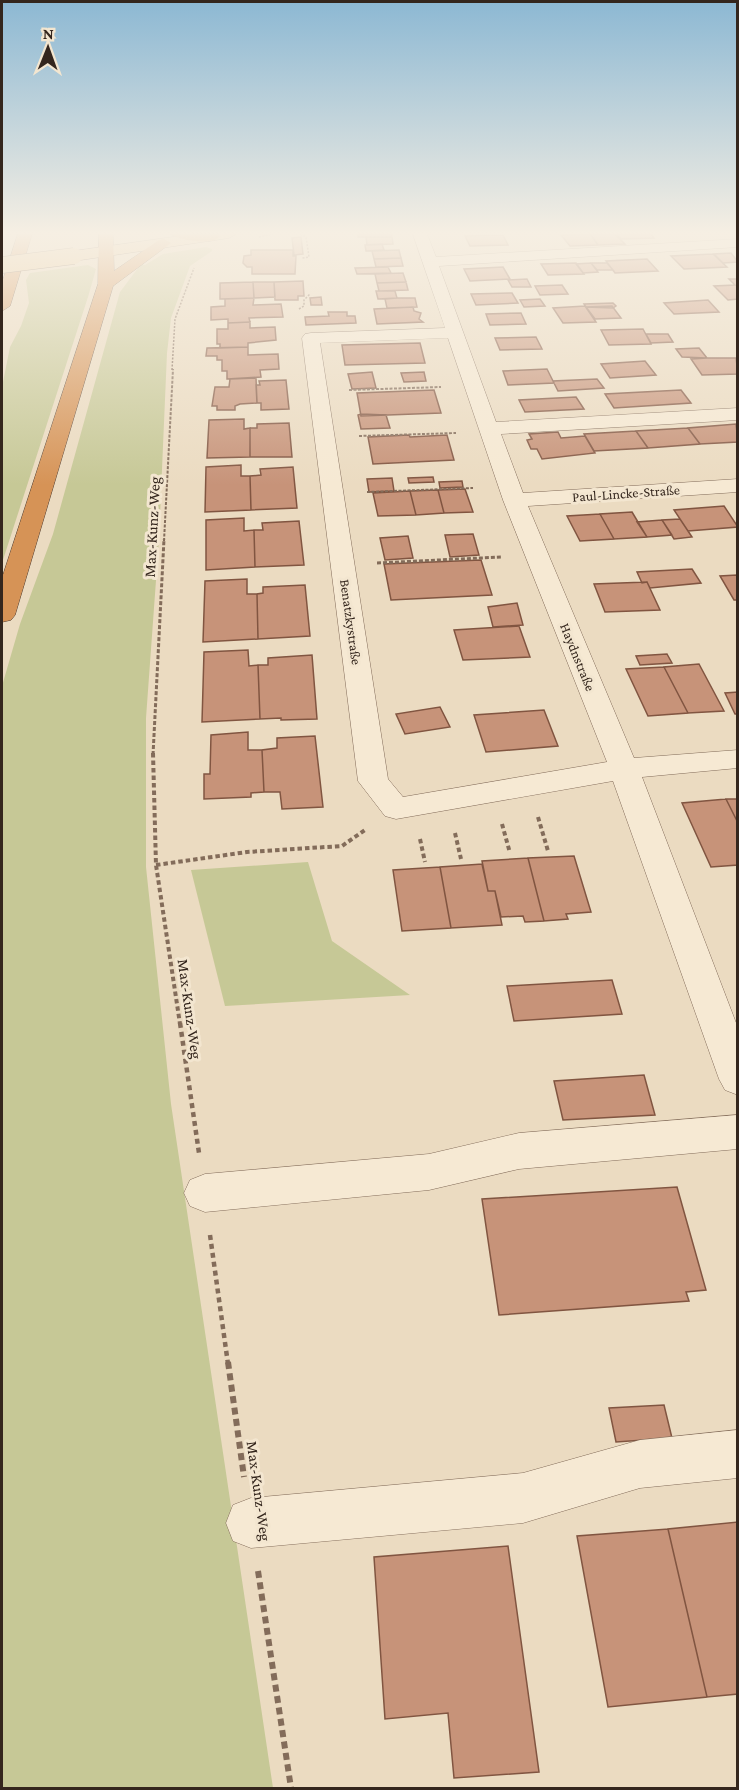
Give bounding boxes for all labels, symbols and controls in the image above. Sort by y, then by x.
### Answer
north arrow [18,18,78,78]
text: N [43,25,54,42]
street label: Max-Kunz-Weg [141,476,164,578]
street label: Paul-Lincke-Straße [572,481,680,505]
street label: Benatzkystraße [337,578,365,666]
street label: Haydnstraße [557,621,599,693]
street label: Max-Kunz-Weg [174,958,205,1061]
street label: Max-Kunz-Weg [243,1440,274,1543]

